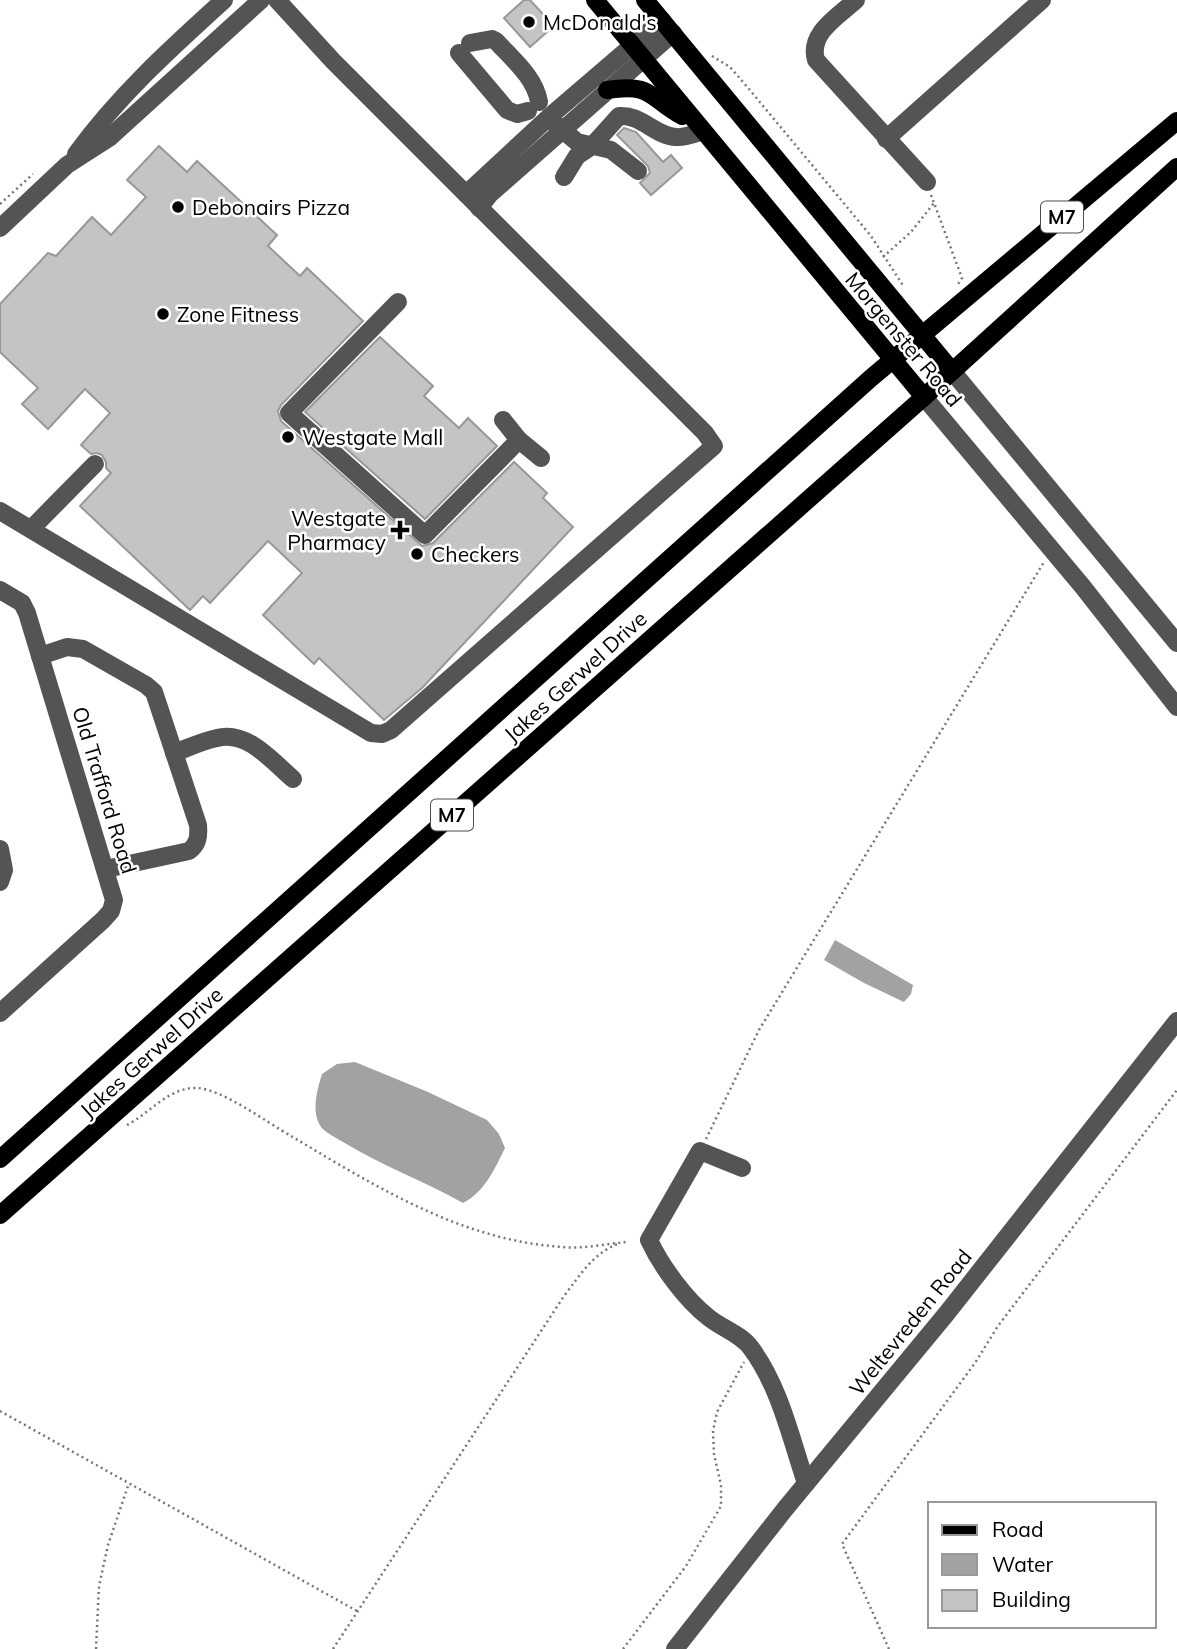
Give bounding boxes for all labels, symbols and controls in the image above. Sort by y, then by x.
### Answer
place label: McDonald's [543,9,657,35]
marker: McDonald's [521,14,537,30]
place label: Debonairs Pizza [192,194,350,220]
marker: Debonairs Pizza [170,199,186,215]
road number: M7 [1041,202,1083,232]
street label: Morgenster Road [840,266,968,412]
place label: Zone Fitness [177,301,299,327]
marker: Zone Fitness [155,306,171,322]
place label: Westgate Mall [302,424,443,450]
marker: Westgate Mall [280,429,296,445]
place label: Westgate Pharmacy [287,505,386,555]
marker: Westgate Pharmacy [392,522,408,538]
place label: Checkers [431,541,519,567]
marker: Checkers [409,546,425,562]
street label: Jakes Gerwel Drive [498,605,652,747]
street label: Old Trafford Road [67,703,143,877]
road number: M7 [431,800,473,830]
street label: Jakes Gerwel Drive [74,981,228,1123]
street label: Weltevreden Road [843,1244,977,1400]
legend [928,1502,1156,1628]
text: Road [992,1516,1043,1542]
text: Water [992,1551,1053,1577]
text: Building [992,1586,1071,1612]

